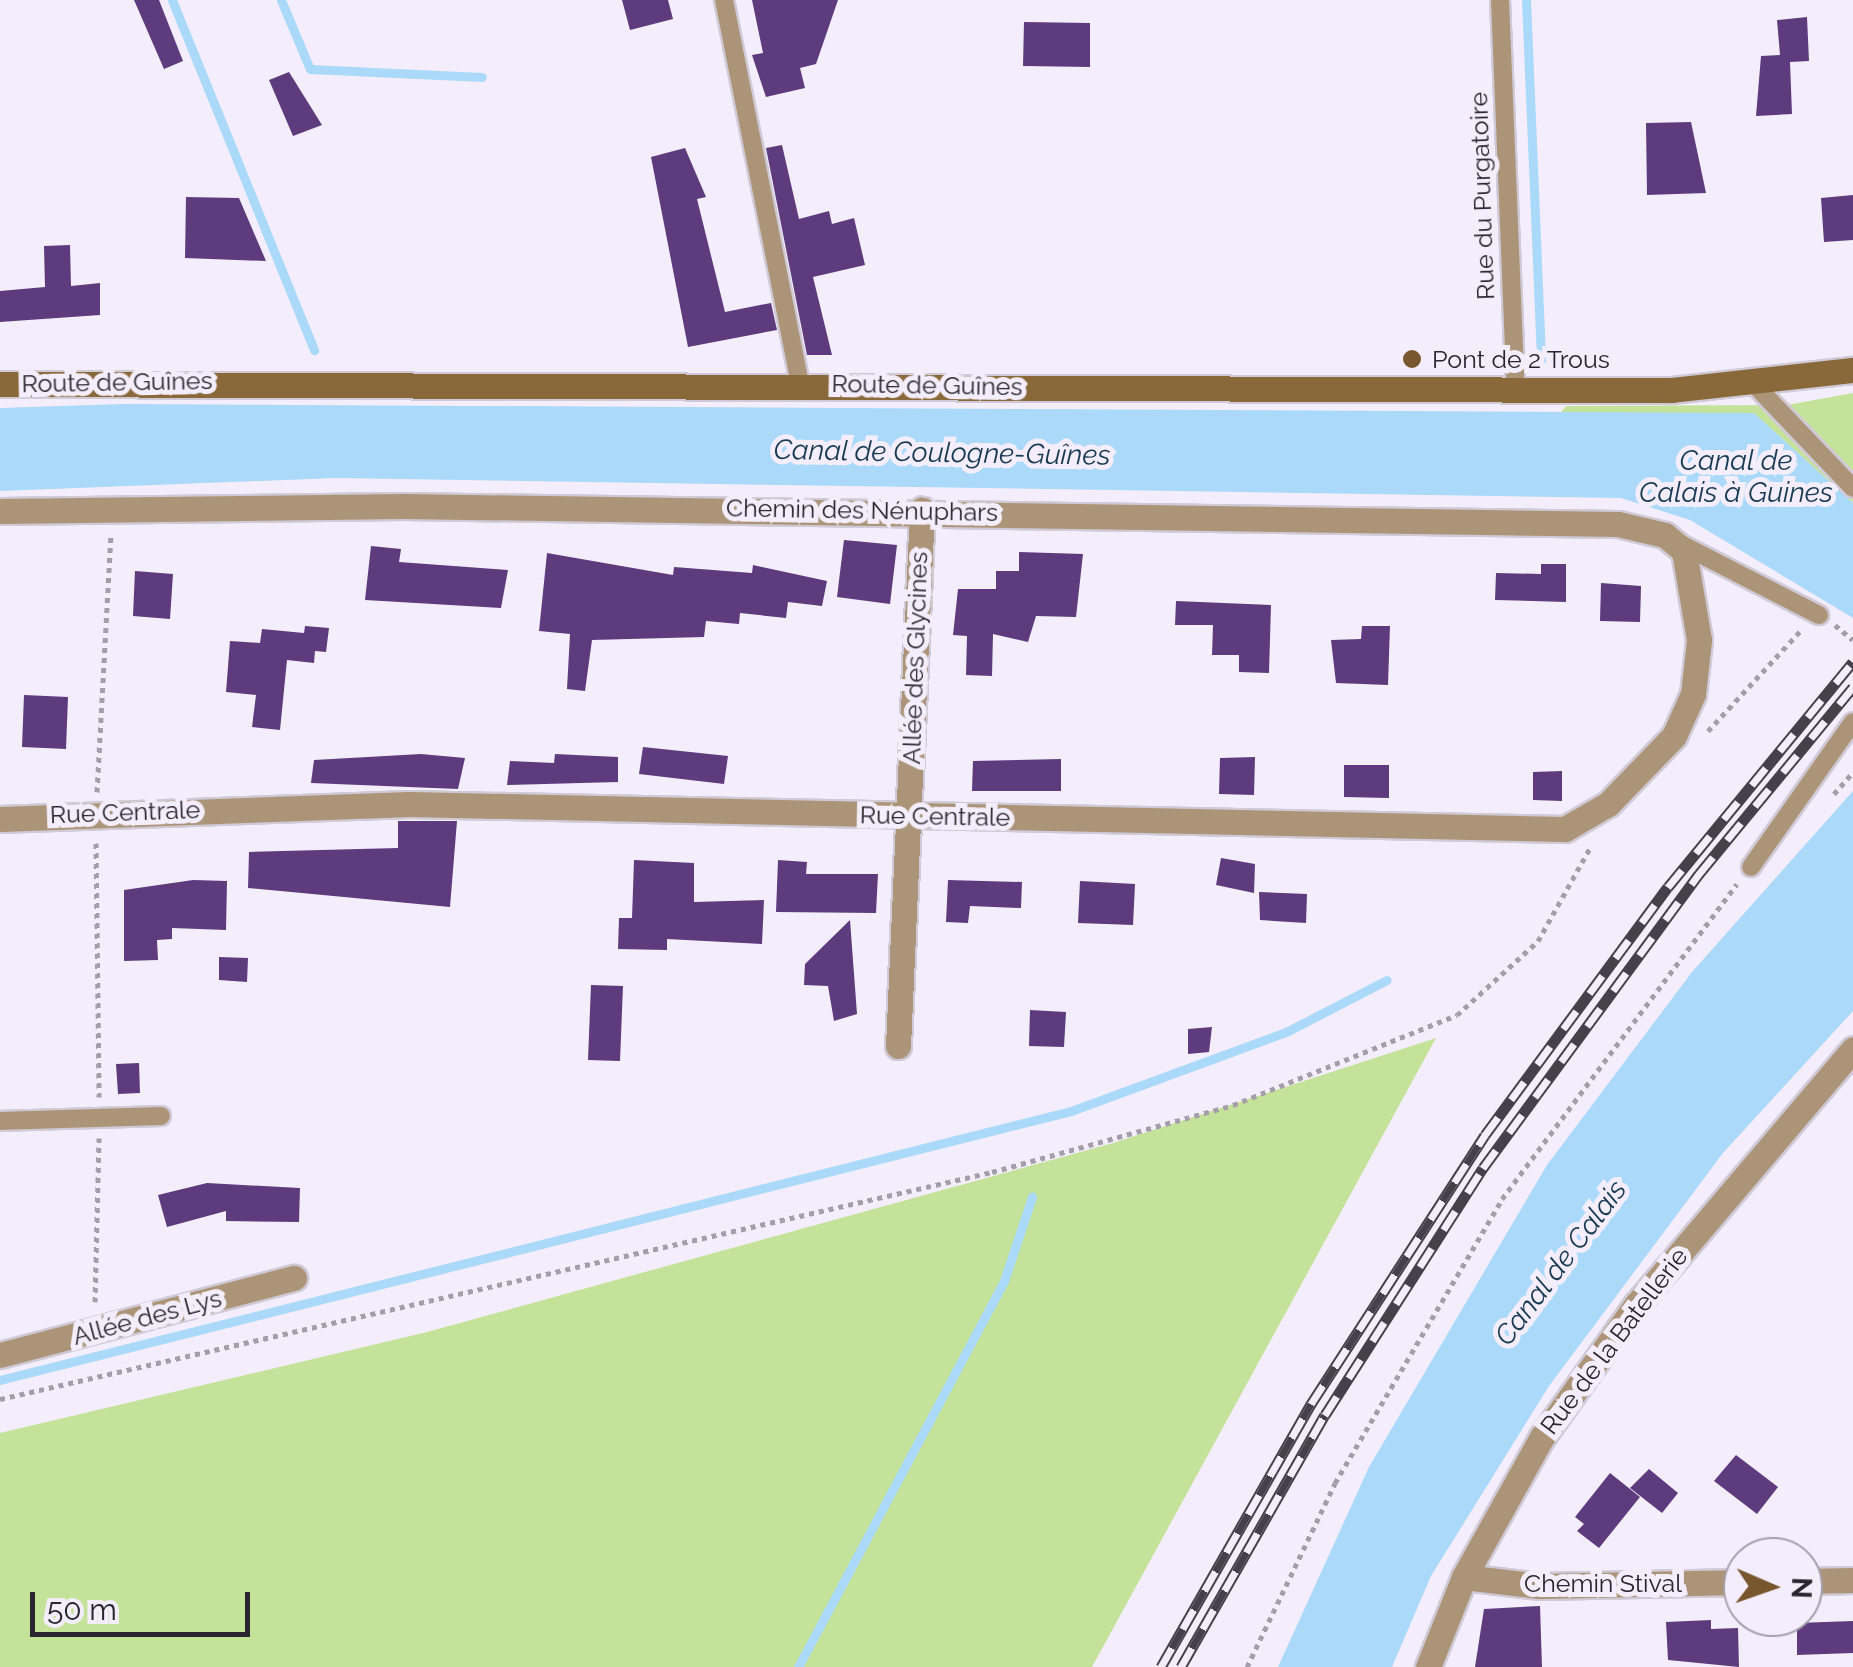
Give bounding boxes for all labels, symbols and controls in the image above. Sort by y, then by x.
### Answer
street label: Rue du Purgatoire [1463,91,1501,301]
place label: Pont de 2 Trous [1432,344,1611,374]
marker: Pont de 2 Trous [1401,348,1423,370]
street label: Route de Guînes [21,365,213,399]
street label: Route de Guînes [831,368,1023,402]
water label: Canal de Coulogne-Guînes [773,433,1111,473]
water label: Canal de Calais à Guines [1639,444,1833,510]
street label: Chemin des Nénuphars [726,493,998,527]
street label: Allée des Glycines [896,551,934,765]
street label: Rue Centrale [49,794,201,830]
street label: Rue Centrale [859,800,1011,832]
water label: Canal de Calais [1488,1173,1634,1353]
street label: Rue de la Batellerie [1534,1242,1694,1440]
street label: Allée des Lys [69,1283,225,1351]
north arrow [1723,1537,1823,1637]
street label: Chemin Stival [1524,1568,1682,1598]
scale bar [35,1572,255,1634]
text: N [1785,1577,1818,1599]
text: 50 m [47,1592,117,1627]

